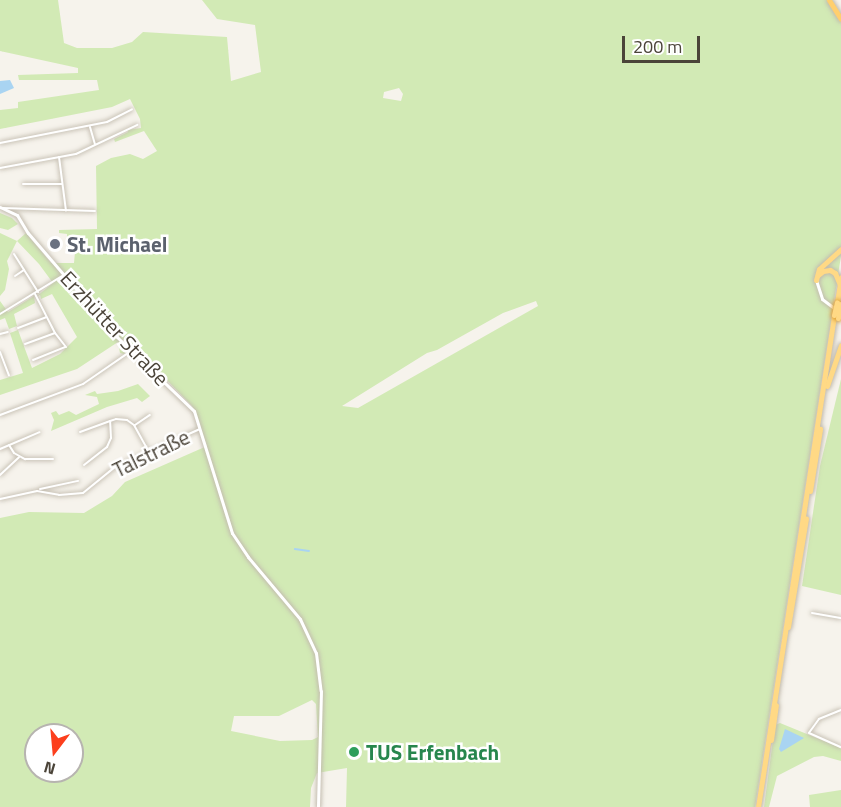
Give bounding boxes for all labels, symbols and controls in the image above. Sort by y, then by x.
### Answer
scale bar [625,24,703,62]
text: 200 m [633,33,682,60]
place label: St. Michael [67,231,167,257]
marker: St. Michael [48,237,62,251]
street label: Erzhütter Straße [56,266,174,390]
street label: Talstraße [109,424,193,482]
north arrow [24,723,84,783]
place label: TUS Erfenbach [366,739,499,765]
marker: TUS Erfenbach [347,745,361,759]
text: N [41,755,58,781]

